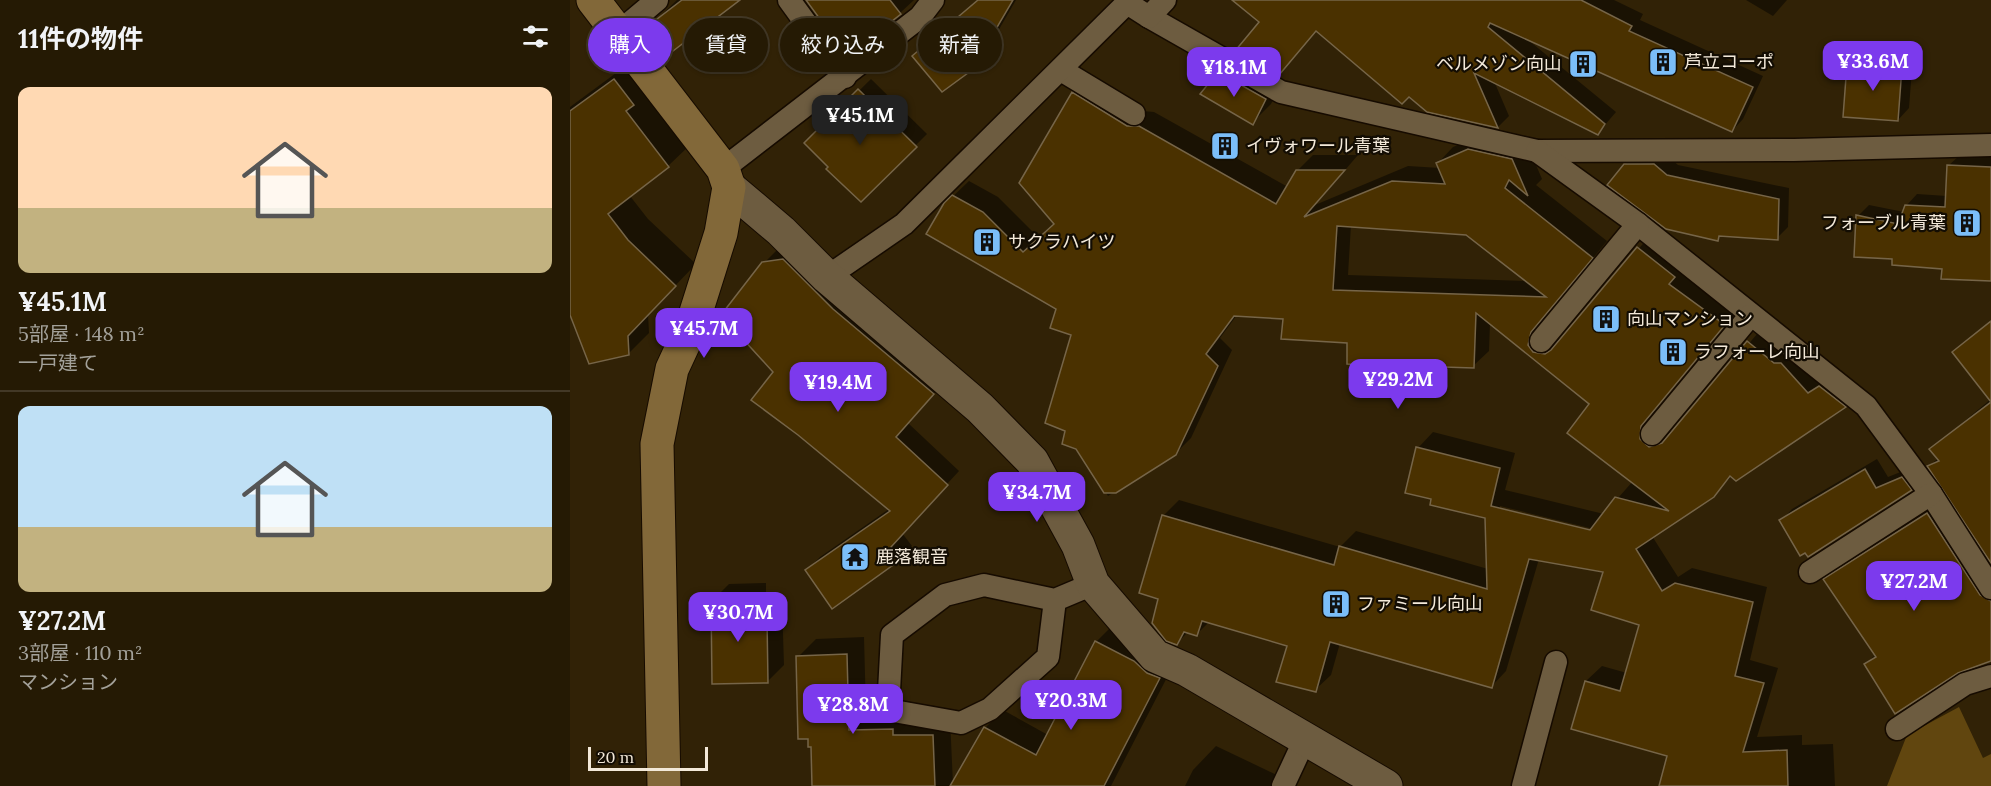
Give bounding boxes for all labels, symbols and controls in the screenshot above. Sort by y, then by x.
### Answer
chip: 購入 [588,18,672,72]
chip: 賃貸 [684,18,768,72]
chip: 絞り込み [780,18,906,72]
chip: 新着 [918,18,1002,72]
icon: filters [519,20,552,53]
text: 11件の物件 [18,22,143,55]
pin: ¥33.6M [1824,41,1922,92]
building icon: 芦立コーポ [1647,46,1679,78]
pin: ¥18.1M [1185,47,1283,98]
building icon: ベルメゾン向山 [1567,48,1599,80]
text: ¥33.6M [1837,48,1909,73]
place label: 芦立コーポ [1684,50,1774,73]
place label: ベルメゾン向山 [1436,52,1562,75]
text: ¥18.1M [1201,54,1267,79]
pin: ¥45.1M [811,95,909,146]
text: ¥45.1M [826,102,894,127]
icon: home [231,126,339,234]
building icon: イヴォワール青葉 [1209,130,1241,162]
place label: イヴォワール青葉 [1246,134,1390,157]
building icon: フォーブル青葉 [1951,207,1983,239]
place label: フォーブル青葉 [1821,211,1946,234]
building icon: サクラハイツ [971,226,1003,258]
place label: サクラハイツ [1008,230,1115,253]
text: ¥45.1M [18,285,107,318]
building icon: 向山マンション [1590,303,1622,335]
place label: 向山マンション [1627,307,1753,330]
pin: ¥45.7M [655,308,753,359]
text: ¥45.7M [669,315,739,340]
text: 5部屋 · 148 m² [18,321,145,346]
building icon: ラフォーレ向山 [1657,336,1689,368]
place label: ラフォーレ向山 [1694,340,1820,363]
text: 一戸建て [18,350,98,375]
pin: ¥29.2M [1349,359,1447,410]
pin: ¥19.4M [789,362,887,413]
text: ¥29.2M [1362,366,1434,391]
text: ¥19.4M [804,369,872,394]
icon: home [231,445,339,553]
pin: ¥34.7M [988,472,1086,523]
text: ¥34.7M [1002,479,1072,504]
temple icon: 鹿落観音 [839,541,871,573]
place label: 鹿落観音 [876,545,948,568]
pin: ¥27.2M [1865,561,1963,612]
text: ¥27.2M [1880,568,1948,593]
building icon: ファミール向山 [1320,588,1352,620]
pin: ¥30.7M [689,592,787,643]
place label: ファミール向山 [1357,592,1483,615]
text: ¥30.7M [703,599,773,624]
text: ¥27.2M [18,604,106,637]
text: 3部屋 · 110 m² [18,640,142,665]
text: マンション [18,669,118,694]
pin: ¥20.3M [1022,680,1120,731]
pin: ¥28.8M [804,684,902,735]
text: ¥20.3M [1035,687,1107,712]
text: ¥28.8M [817,691,889,716]
scale bar [588,744,708,772]
text: 20 m [597,747,634,767]

